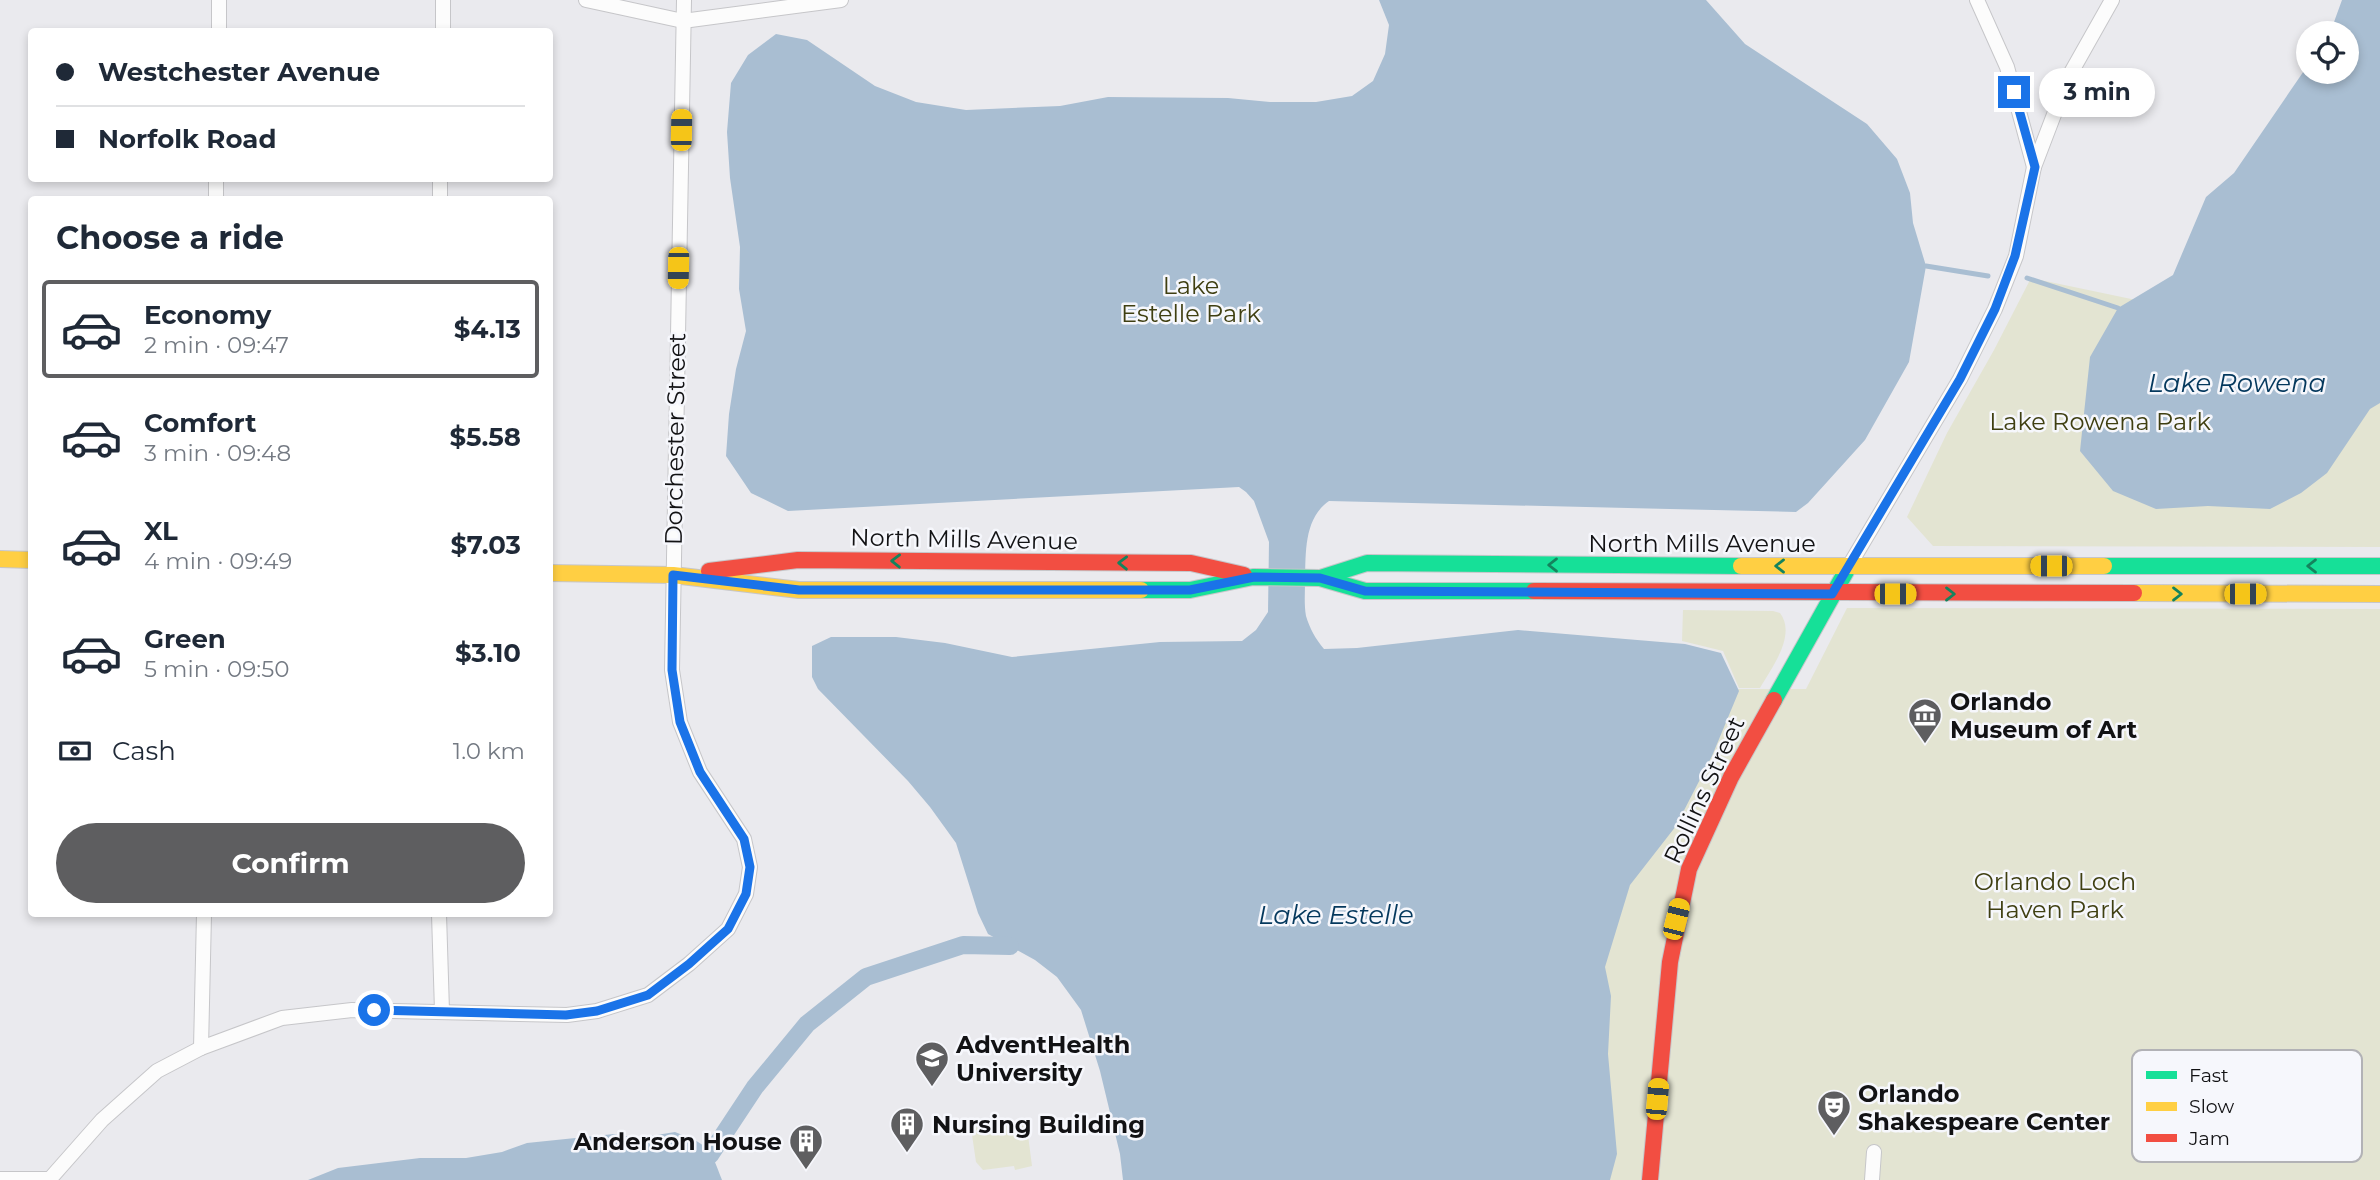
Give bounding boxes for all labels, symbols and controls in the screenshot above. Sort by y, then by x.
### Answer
map controls [2296,21,2359,84]
button: locate [2296,21,2359,84]
text: Westchester Avenue [98,56,380,88]
callout: 3 min [2038,68,2154,116]
route end [1998,76,2030,108]
text: 3 min [2063,78,2131,106]
car [671,109,692,151]
text: Norfolk Road [98,123,276,155]
text: Choose a ride [56,218,284,257]
car [668,247,689,289]
park label: Lake Estelle Park [1121,271,1262,328]
icon: car [60,298,123,361]
text: Economy [144,299,271,331]
text: $4.13 [454,313,521,345]
text: 2 min · 09:47 [144,331,289,359]
street label: Dorchester Street [659,332,691,545]
water label: Lake Rowena [2148,367,2326,399]
icon: car [60,406,123,469]
text: Comfort [144,407,256,439]
park label: Lake Rowena Park [1989,407,2211,436]
text: $5.58 [449,421,521,453]
text: 3 min · 09:48 [144,439,291,467]
icon: car [60,514,123,577]
text: XL [144,515,178,547]
street label: North Mills Avenue [850,523,1078,555]
text: $7.03 [451,529,521,561]
street label: North Mills Avenue [1588,529,1816,558]
text: 4 min · 09:49 [144,547,292,575]
one-way arrow [890,553,900,569]
one-way arrow [1117,555,1128,571]
car [2031,556,2073,577]
one-way arrow [1547,557,1558,572]
one-way arrow [1775,558,1785,574]
one-way arrow [2306,558,2317,574]
car [1875,584,1917,605]
car [2225,584,2267,605]
one-way arrow [1945,586,1955,602]
one-way arrow [2172,586,2183,602]
icon: car [60,622,123,685]
text: Green [144,623,226,655]
text: $3.10 [455,637,521,669]
text: 5 min · 09:50 [144,655,289,683]
place label: Orlando Museum of Art [1950,687,2138,744]
museum icon: Orlando Museum of Art [1906,696,1944,745]
street label: Rollins Street [1657,712,1751,868]
icon: cash [56,732,94,770]
text: Cash [112,735,176,767]
text: 1.0 km [453,737,525,765]
button: Confirm [56,823,525,903]
park label: Orlando Loch Haven Park [1974,867,2136,924]
car [1661,896,1692,942]
water label: Lake Estelle [1258,899,1414,931]
route start [358,994,390,1026]
place label: AdventHealth University [955,1030,1130,1087]
school or university icon: AdventHealth University [913,1039,951,1088]
legend [2132,1050,2362,1162]
text: Fast [2189,1064,2229,1087]
car [1645,1077,1670,1121]
place label: Orlando Shakespeare Center [1858,1079,2110,1136]
theatre icon: Orlando Shakespeare Center [1815,1088,1853,1137]
text: Slow [2189,1095,2234,1118]
building icon: Nursing Building [888,1105,926,1154]
place label: Nursing Building [932,1110,1145,1139]
building icon: Anderson House [787,1122,825,1171]
place label: Anderson House [573,1127,782,1156]
text: Jam [2188,1127,2230,1150]

